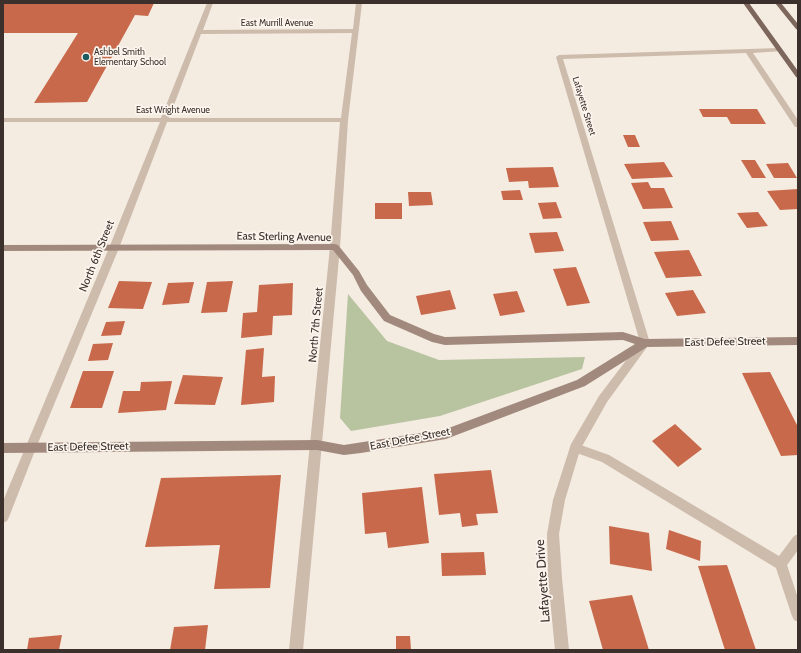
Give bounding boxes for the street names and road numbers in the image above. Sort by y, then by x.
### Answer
street label: East Murrill Avenue [241,18,313,28]
street label: Lafayette Street [570,75,598,137]
street label: East Wright Avenue [136,105,210,115]
street label: North 6th Street [77,218,117,294]
street label: East Sterling Avenue [236,230,332,244]
street label: North 7th Street [306,287,326,363]
street label: East Defee Street [684,335,766,349]
street label: East Defee Street [369,425,451,453]
street label: East Defee Street [47,440,129,454]
street label: Lafayette Drive [532,539,554,623]

